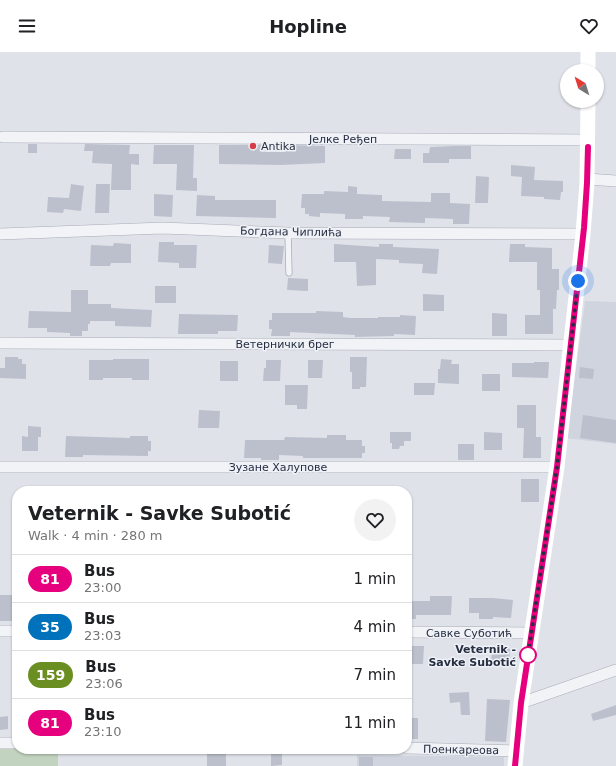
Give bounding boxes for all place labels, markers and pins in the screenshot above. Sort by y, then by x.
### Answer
place label: Antika [261,140,296,153]
marker: Antika [248,141,258,151]
place label: Veternik - Savke Subotić [428,643,516,669]
marker: Veternik - Savke Subotić [519,646,537,664]

